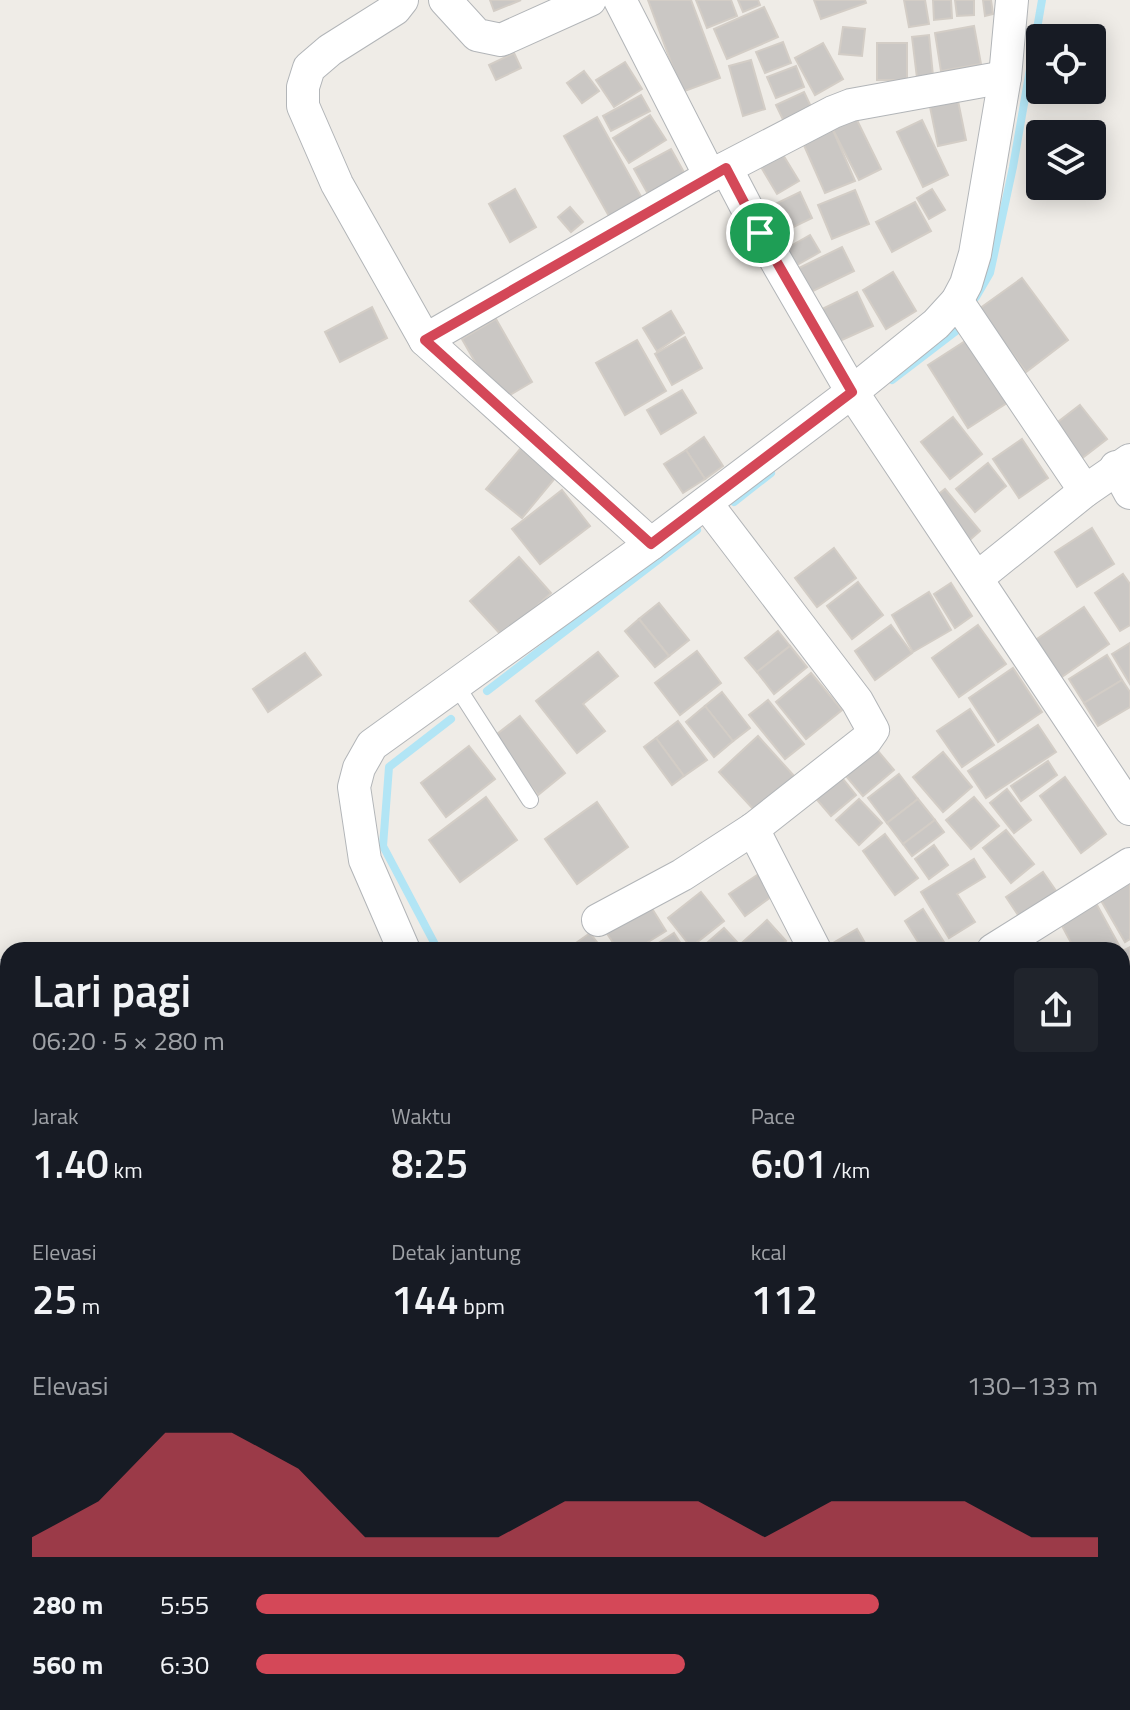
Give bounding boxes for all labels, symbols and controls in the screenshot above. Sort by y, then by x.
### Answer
map controls [1026,24,1106,200]
button: locate [1026,24,1106,104]
button: layers [1026,120,1106,200]
pin [726,199,794,267]
icon: arrive [738,211,782,255]
text: Lari pagi [32,957,191,1024]
button: share [1014,968,1098,1052]
text: 06:20 · 5 × 280 m [32,1021,225,1060]
text: Jarak [32,1099,79,1133]
text: Waktu [391,1099,451,1133]
text: Pace [751,1099,795,1133]
text: 1.40 [32,1133,109,1194]
text: 8:25 [391,1133,468,1194]
text: 6:01 [751,1133,827,1194]
text: km [109,1153,143,1187]
text: /km [827,1153,870,1187]
text: Elevasi [32,1235,97,1269]
text: Detak jantung [391,1235,521,1269]
text: kcal [751,1235,787,1269]
text: 25 [32,1269,77,1330]
text: 144 [391,1269,459,1330]
text: 112 [751,1269,818,1330]
text: m [77,1289,100,1323]
text: bpm [459,1289,505,1323]
text: Elevasi [32,1366,108,1405]
text: 130–133 m [967,1366,1098,1405]
text: 280 m [32,1585,103,1624]
text: 5:55 [160,1585,209,1624]
text: 560 m [32,1645,103,1684]
text: 6:30 [160,1645,209,1684]

